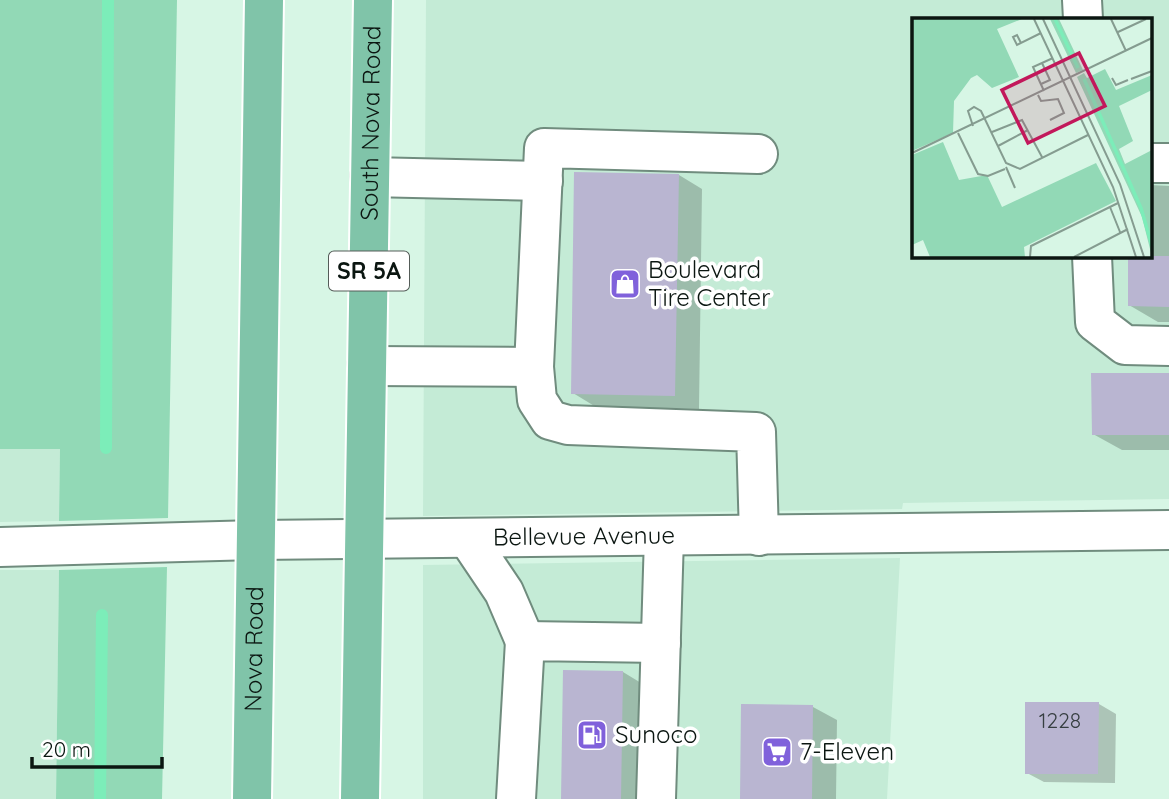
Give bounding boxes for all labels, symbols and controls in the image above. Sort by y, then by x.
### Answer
inset map [912,18,1152,257]
street label: South Nova Road [353,25,387,221]
road number: SR 5A [329,252,409,290]
place label: Boulevard Tire Center [648,254,770,312]
shop icon: Boulevard Tire Center [608,267,642,301]
street label: Bellevue Avenue [493,519,675,551]
street label: Nova Road [237,586,269,712]
house number: 1228 [1039,707,1081,733]
fuel station icon: Sunoco [575,718,609,752]
place label: Sunoco [615,719,697,749]
scale bar [32,726,161,770]
supermarket icon: 7-Eleven [760,735,794,769]
text: 20 m [42,736,91,762]
place label: 7-Eleven [800,736,894,766]

